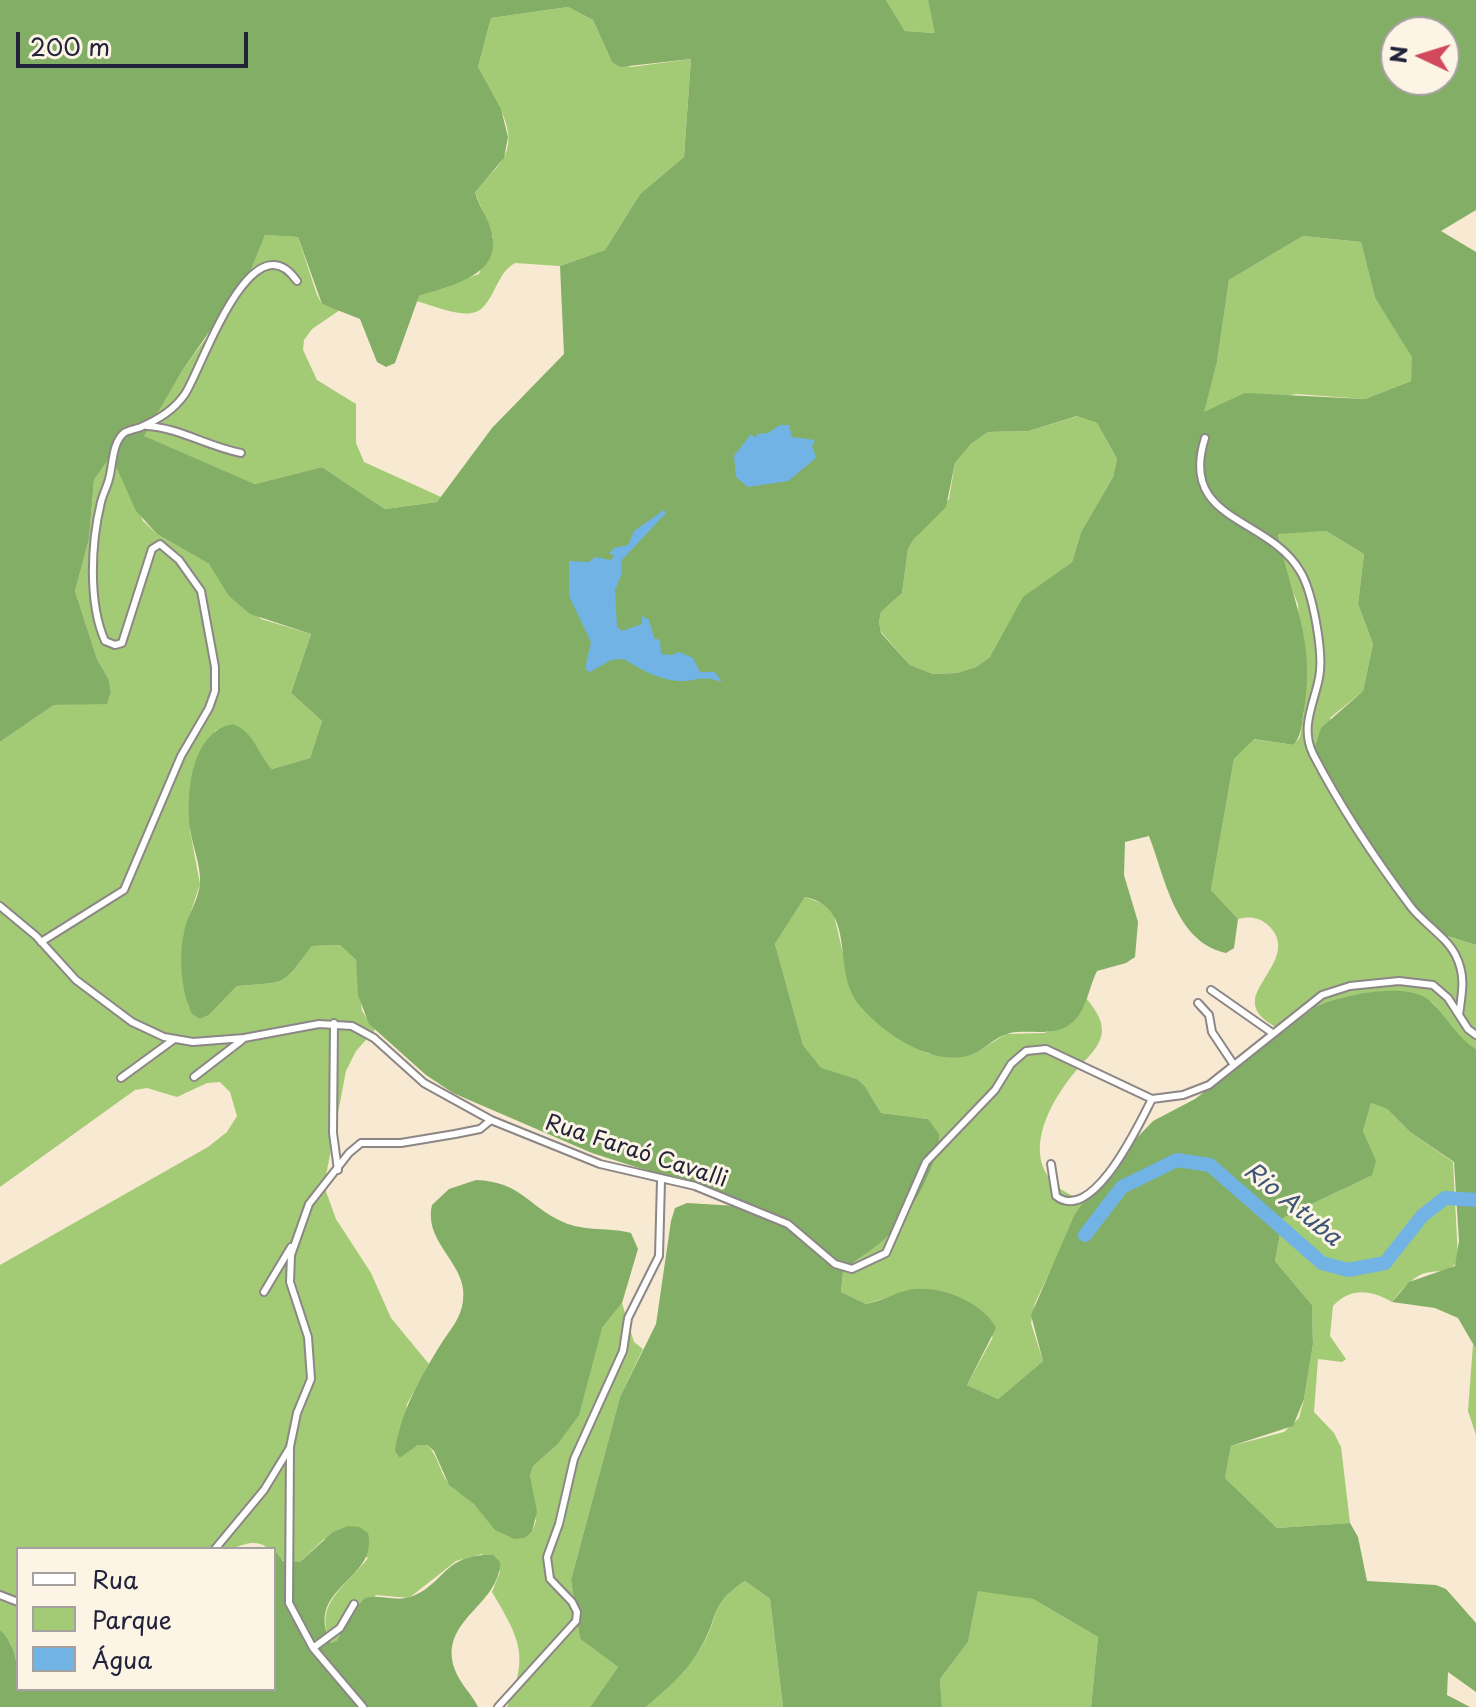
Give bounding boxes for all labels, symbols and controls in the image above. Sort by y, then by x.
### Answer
scale bar [20,16,252,66]
north arrow [1380,16,1460,96]
text: 200 m [30,28,110,64]
text: N [1380,45,1415,64]
street label: Rua Faraó Cavalli [542,1110,730,1194]
water label: Rio Atuba [1238,1157,1346,1253]
legend [16,1547,276,1691]
text: Rua [92,1561,138,1597]
text: Parque [92,1601,172,1637]
text: Água [92,1641,152,1677]

